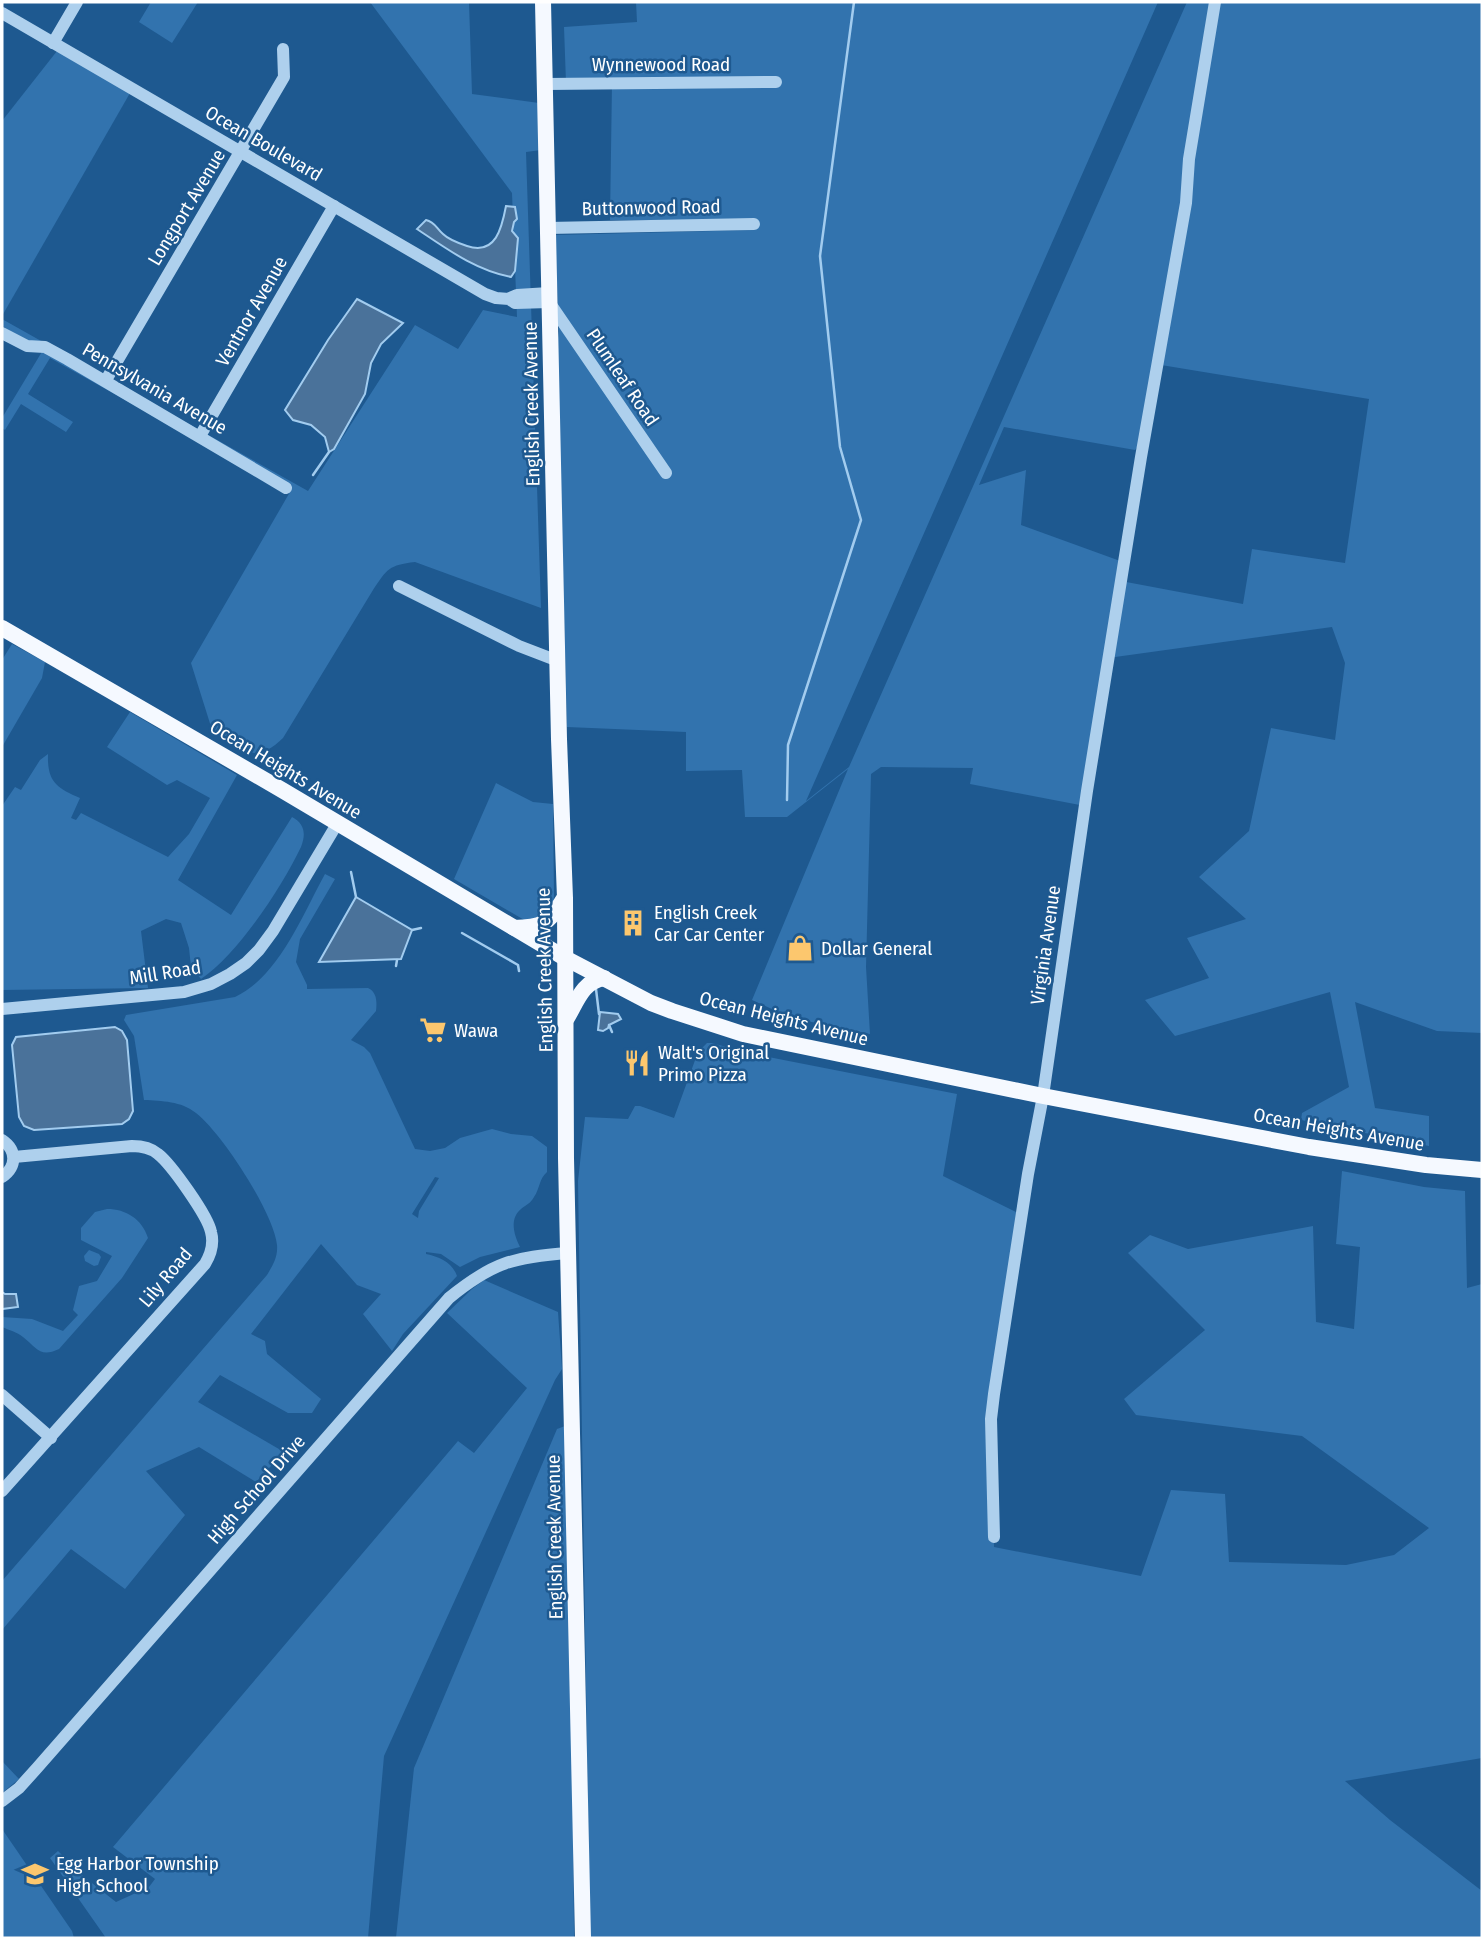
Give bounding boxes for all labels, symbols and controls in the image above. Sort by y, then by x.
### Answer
street label: Wynnewood Road [592,53,730,76]
street label: Ocean Boulevard [201,101,326,186]
street label: Longport Avenue [143,145,230,270]
street label: Buttonwood Road [581,195,721,220]
street label: Ventnor Avenue [211,252,292,370]
street label: English Creek Avenue [519,321,544,487]
street label: Plumleaf Road [582,324,664,430]
street label: Pennsylvania Avenue [78,338,231,439]
street label: Ocean Heights Avenue [206,715,366,824]
street label: Virginia Avenue [1026,884,1065,1006]
street label: English Creek Avenue [532,887,557,1053]
place label: English Creek Car Car Center [654,901,765,946]
building icon: English Creek Car Car Center [618,908,648,938]
shop icon: Dollar General [785,933,815,963]
place label: Dollar General [821,937,932,960]
street label: Mill Road [128,955,203,989]
street label: Ocean Heights Avenue [697,986,871,1051]
supermarket icon: Wawa [418,1015,448,1045]
place label: Wawa [454,1019,498,1042]
place label: Walt's Original Primo Pizza [658,1041,769,1086]
restaurant icon: Walt's Original Primo Pizza [622,1048,652,1078]
street label: Ocean Heights Avenue [1252,1103,1426,1156]
street label: Lily Road [134,1243,197,1312]
street label: High School Drive [203,1430,310,1549]
street label: English Creek Avenue [542,1454,567,1620]
place label: Egg Harbor Township High School [56,1852,219,1897]
school or university icon: Egg Harbor Township High School [20,1859,50,1889]

